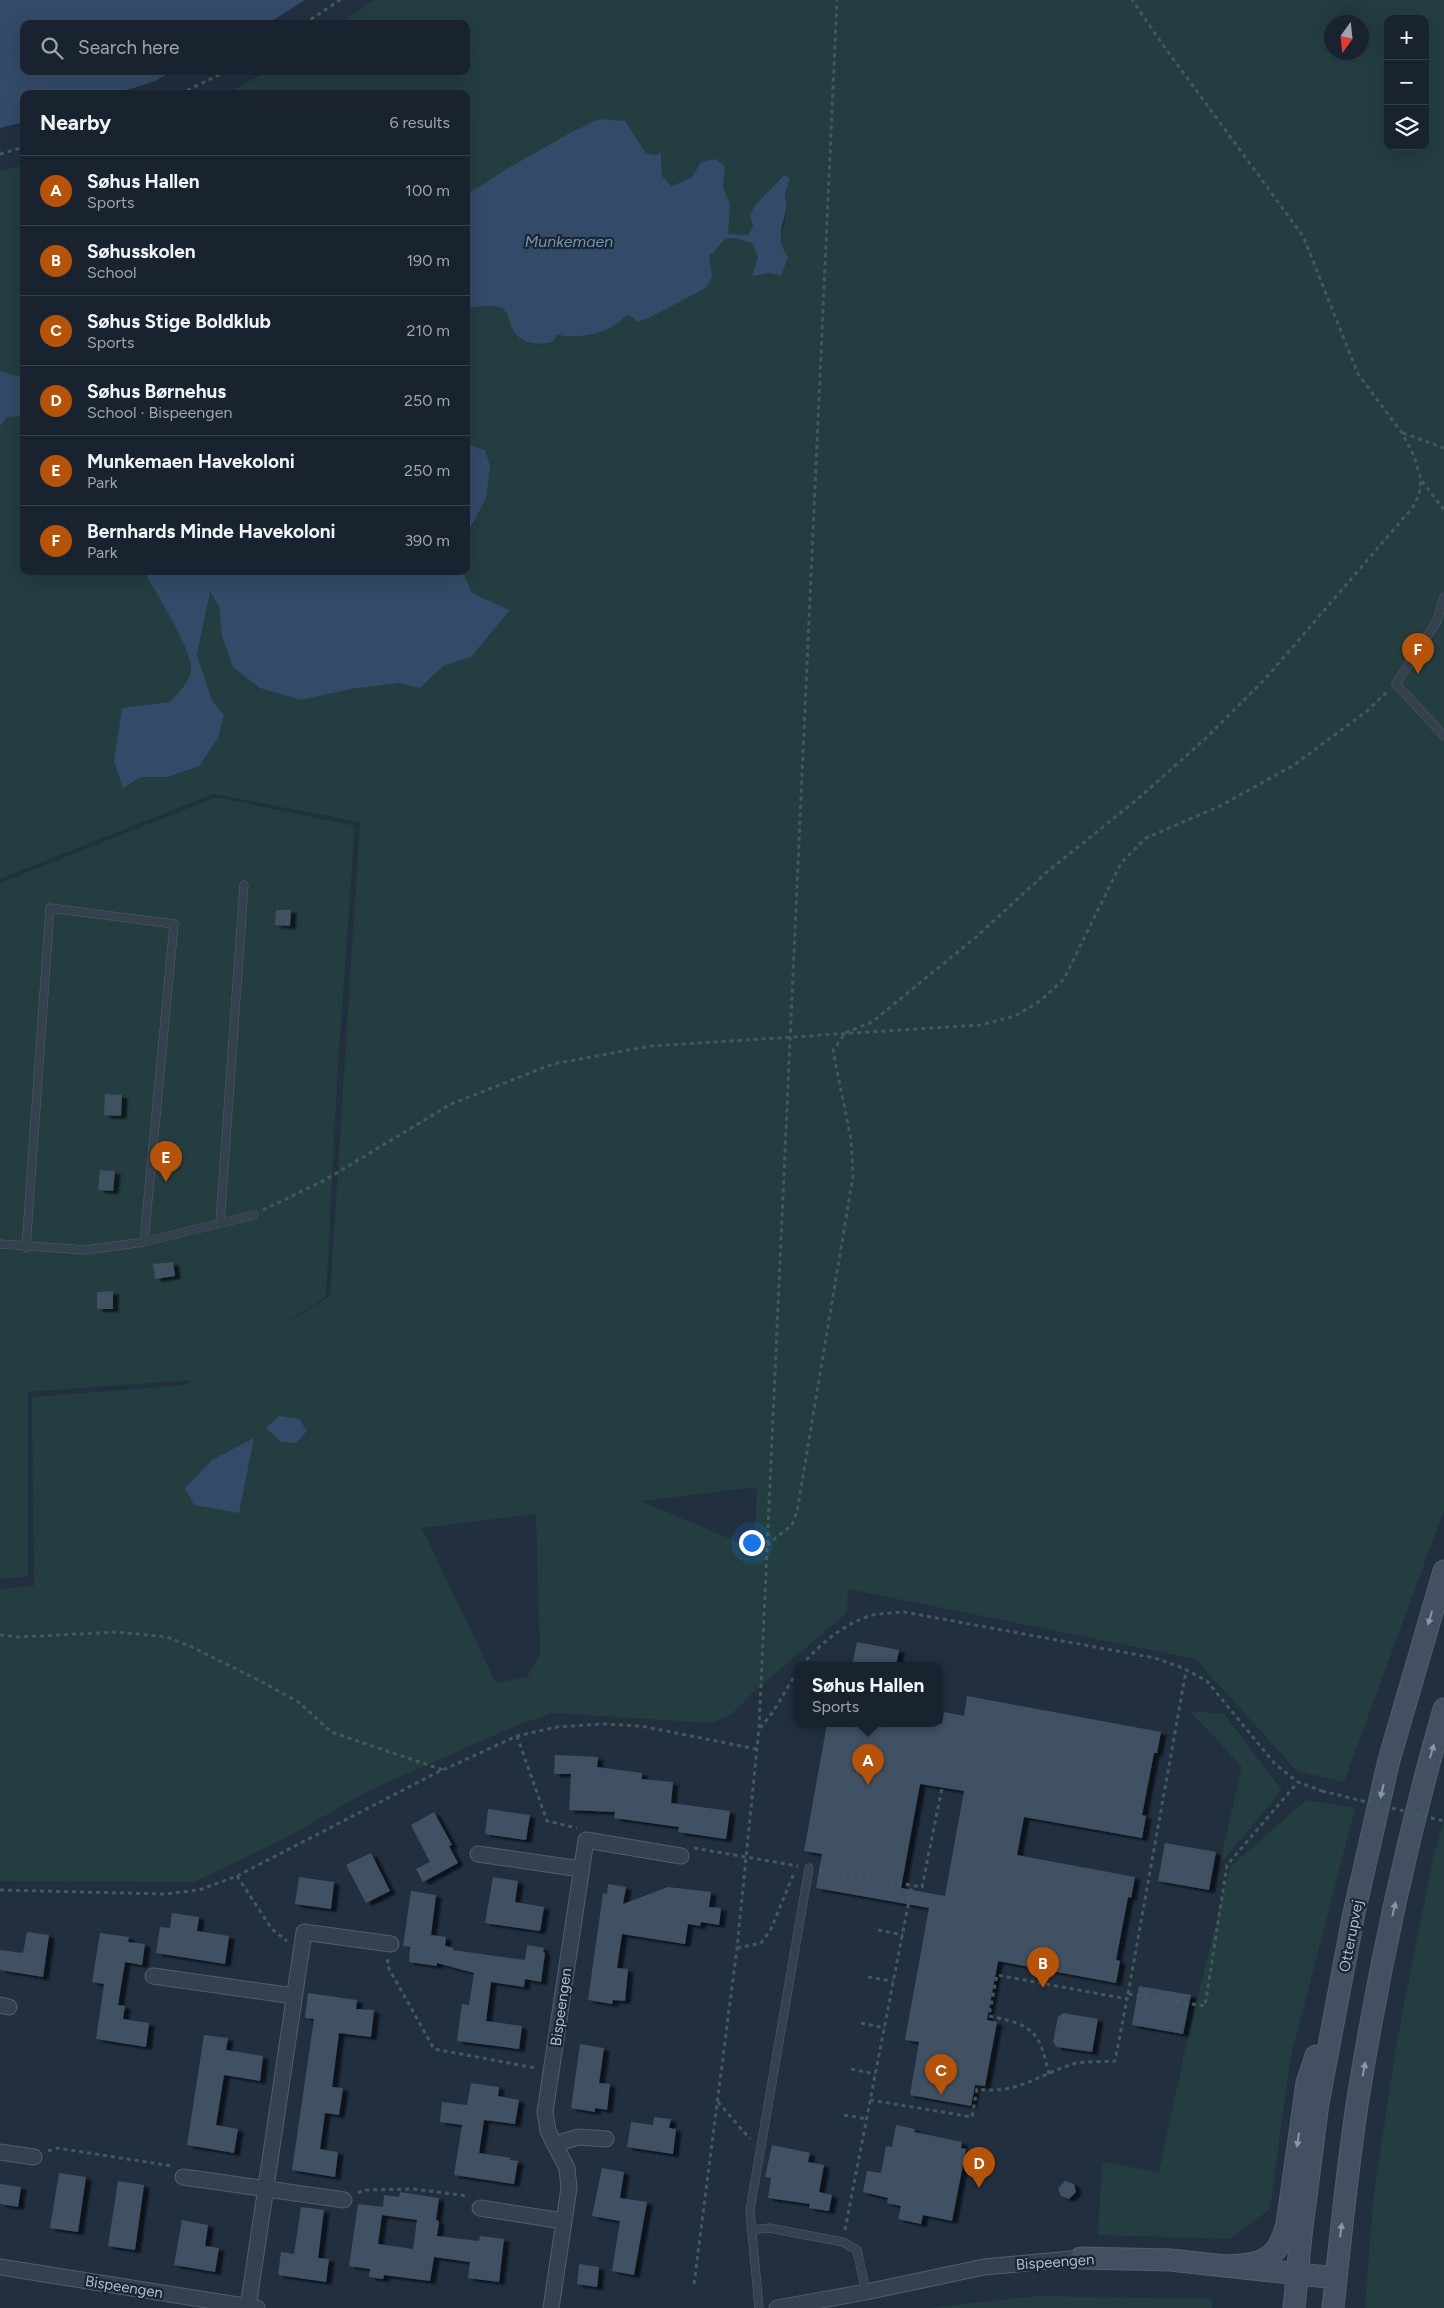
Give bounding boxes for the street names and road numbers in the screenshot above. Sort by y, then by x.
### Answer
street label: Otterupvej [1335,1898,1367,1974]
street label: Bispeengen [547,1967,575,2047]
street label: Bispeengen [1015,2250,1095,2274]
street label: Bispeengen [84,2272,164,2302]

